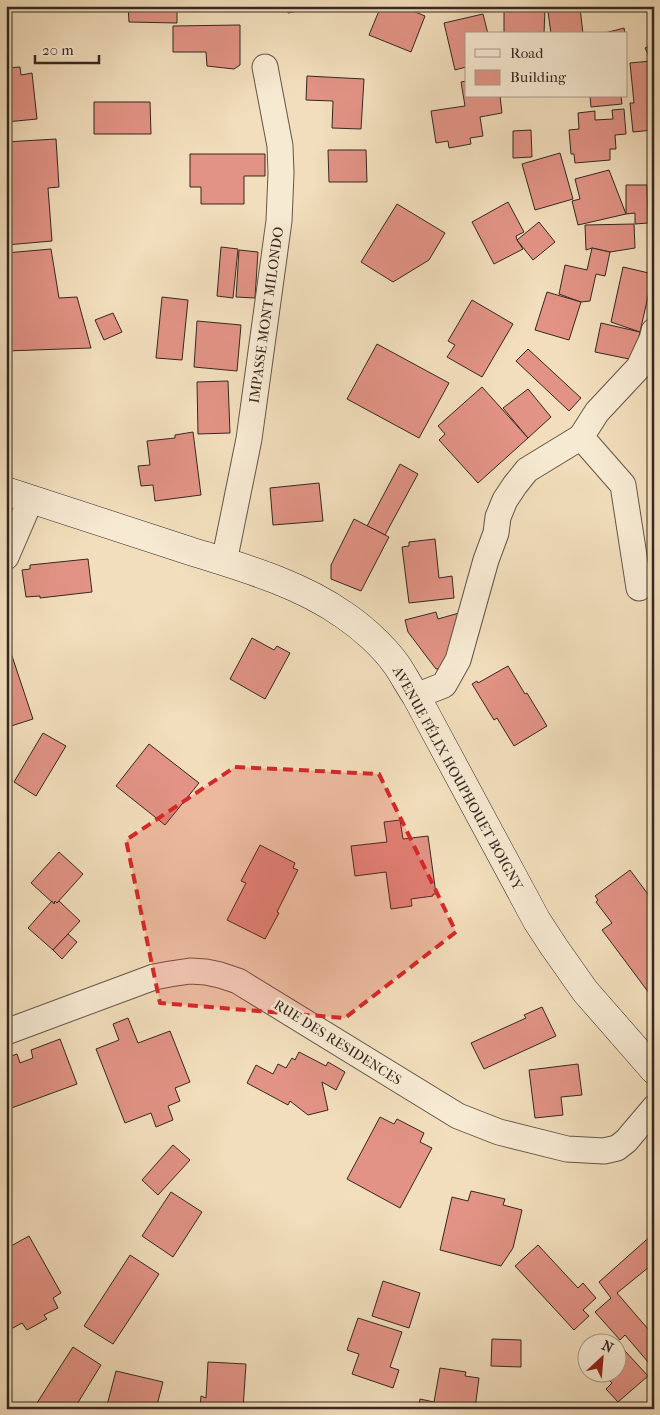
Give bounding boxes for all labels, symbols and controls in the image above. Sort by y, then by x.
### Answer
scale bar [35,32,99,64]
legend [465,32,628,98]
text: 20 m [42,41,74,59]
text: Road [510,44,544,62]
text: Building [510,68,567,86]
street label: IMPASSE MONT MILONDO [246,226,287,404]
street label: AVENUE FÉLIX HOUPHOUET BOIGNY [388,662,527,893]
street label: RUE DES RESIDENCES [271,996,405,1089]
north arrow [578,1332,628,1382]
text: N [599,1337,616,1357]

